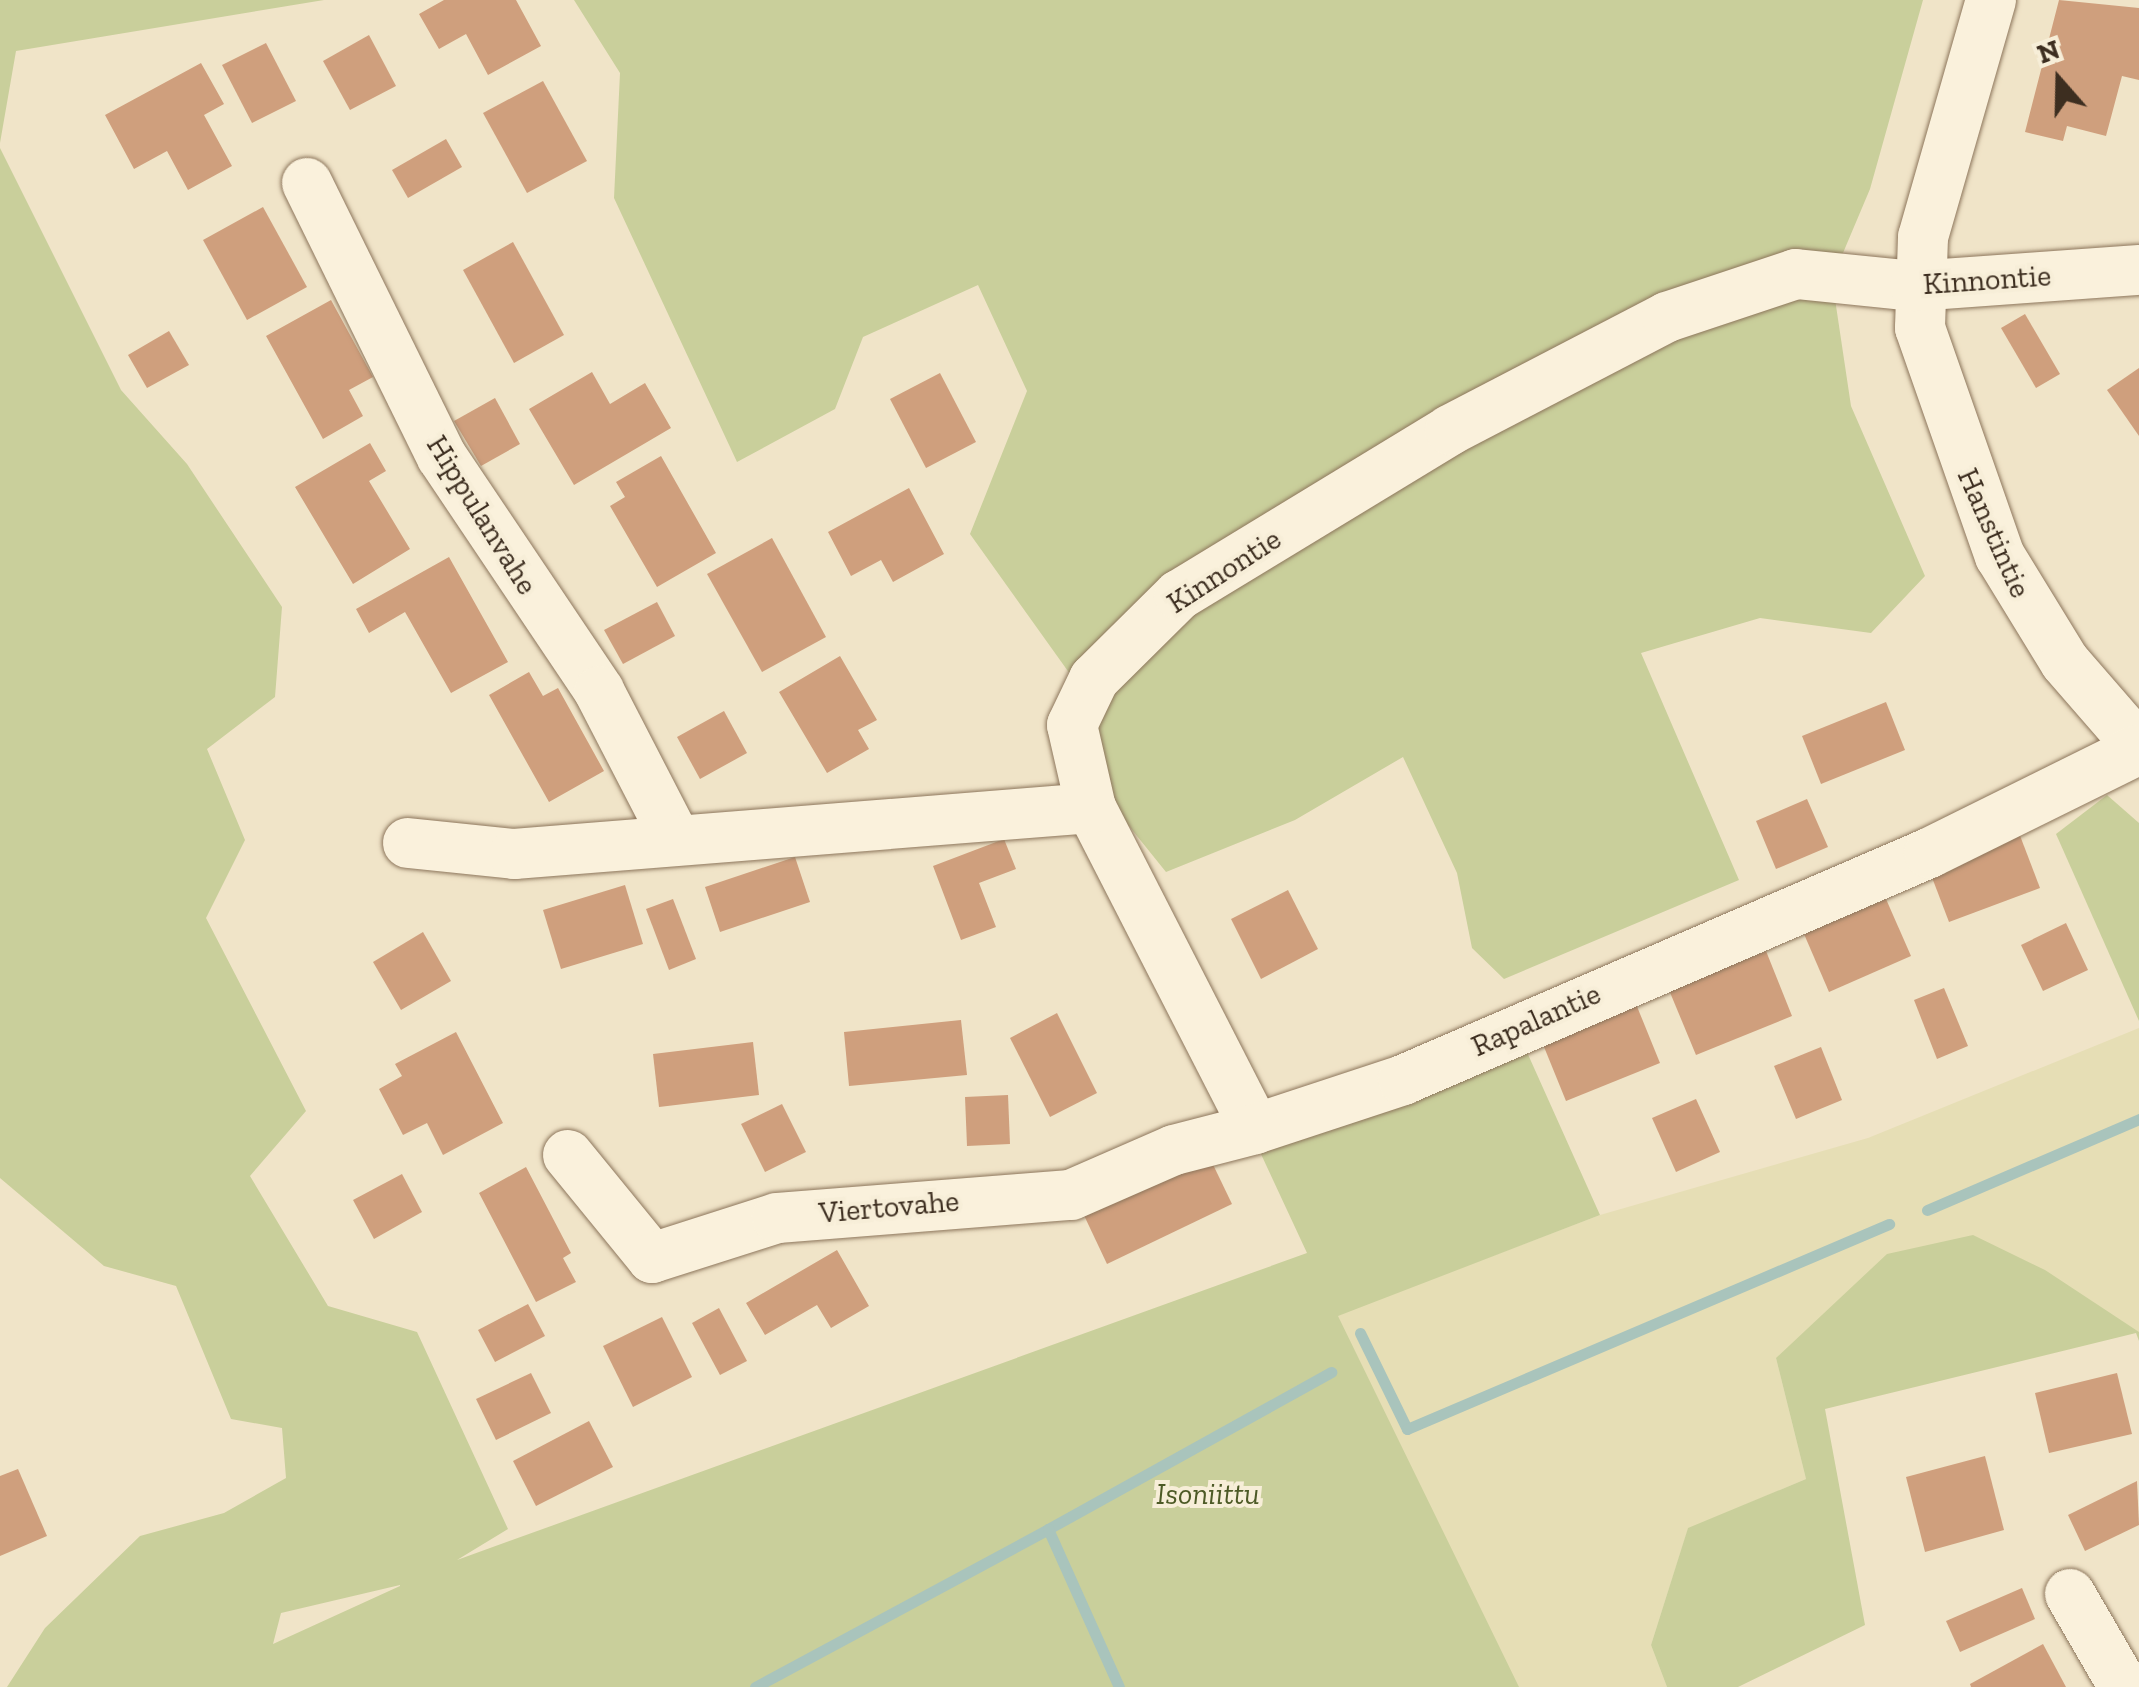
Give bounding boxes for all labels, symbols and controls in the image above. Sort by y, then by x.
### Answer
north arrow [2009,30,2109,130]
text: N [2033,32,2064,70]
street label: Kinnontie [1922,258,2052,302]
street label: Hippulanvahe [419,429,545,601]
street label: Hanstintie [1950,463,2038,603]
street label: Kinnontie [1160,521,1288,621]
street label: Rapalantie [1466,976,1606,1064]
street label: Viertovahe [817,1183,961,1231]
park label: Isoniittu [1156,1476,1260,1512]

